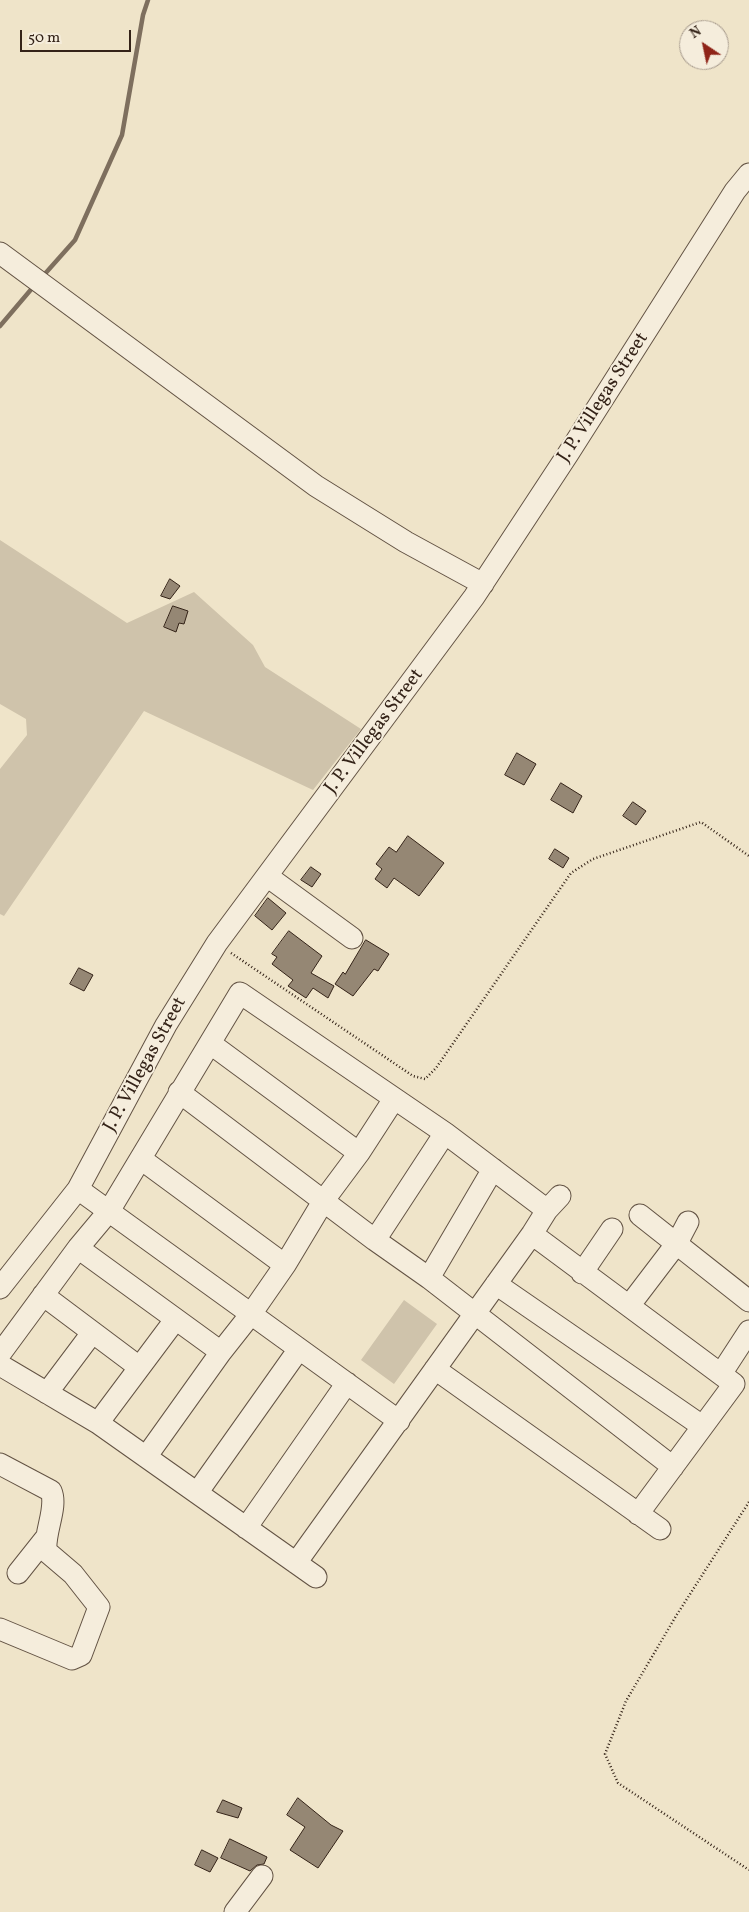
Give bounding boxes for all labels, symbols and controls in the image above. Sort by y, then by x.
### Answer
scale bar [22,20,134,52]
north arrow [679,20,729,70]
text: N [686,22,705,44]
text: 50 m [28,28,60,49]
street label: J. P. Villegas Street [553,329,655,467]
street label: J. P. Villegas Street [321,665,429,799]
street label: J. P. Villegas Street [100,994,192,1136]

